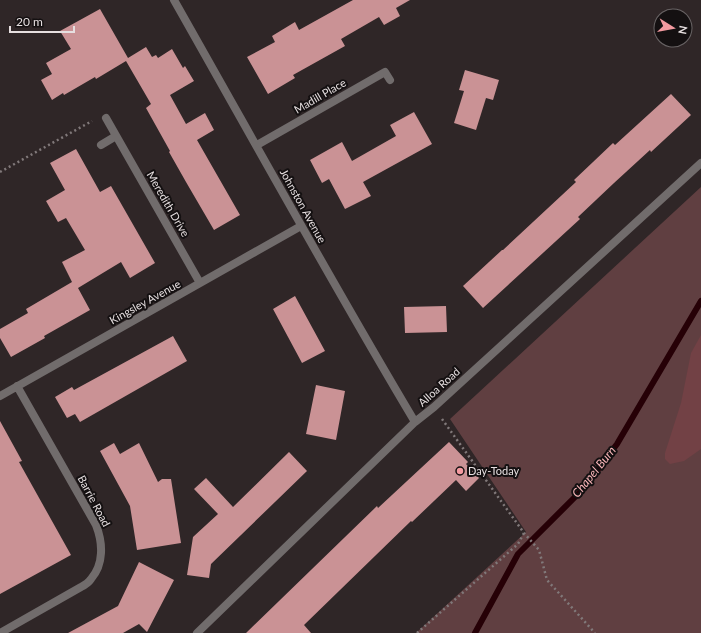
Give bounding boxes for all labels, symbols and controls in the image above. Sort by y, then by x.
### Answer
scale bar [10,8,74,34]
north arrow [653,8,693,48]
text: 20 m [16,14,43,29]
text: N [676,25,690,35]
street label: Madill Place [291,75,348,116]
street label: Johnston Avenue [278,166,329,245]
street label: Meredith Drive [144,169,192,239]
street label: Kingsley Avenue [107,277,183,326]
street label: Alloa Road [415,365,462,409]
water label: Chapel Burn [568,443,619,500]
place label: Day-Today [468,464,520,477]
marker: Day-Today [455,466,465,476]
street label: Barrie Road [76,473,113,529]

